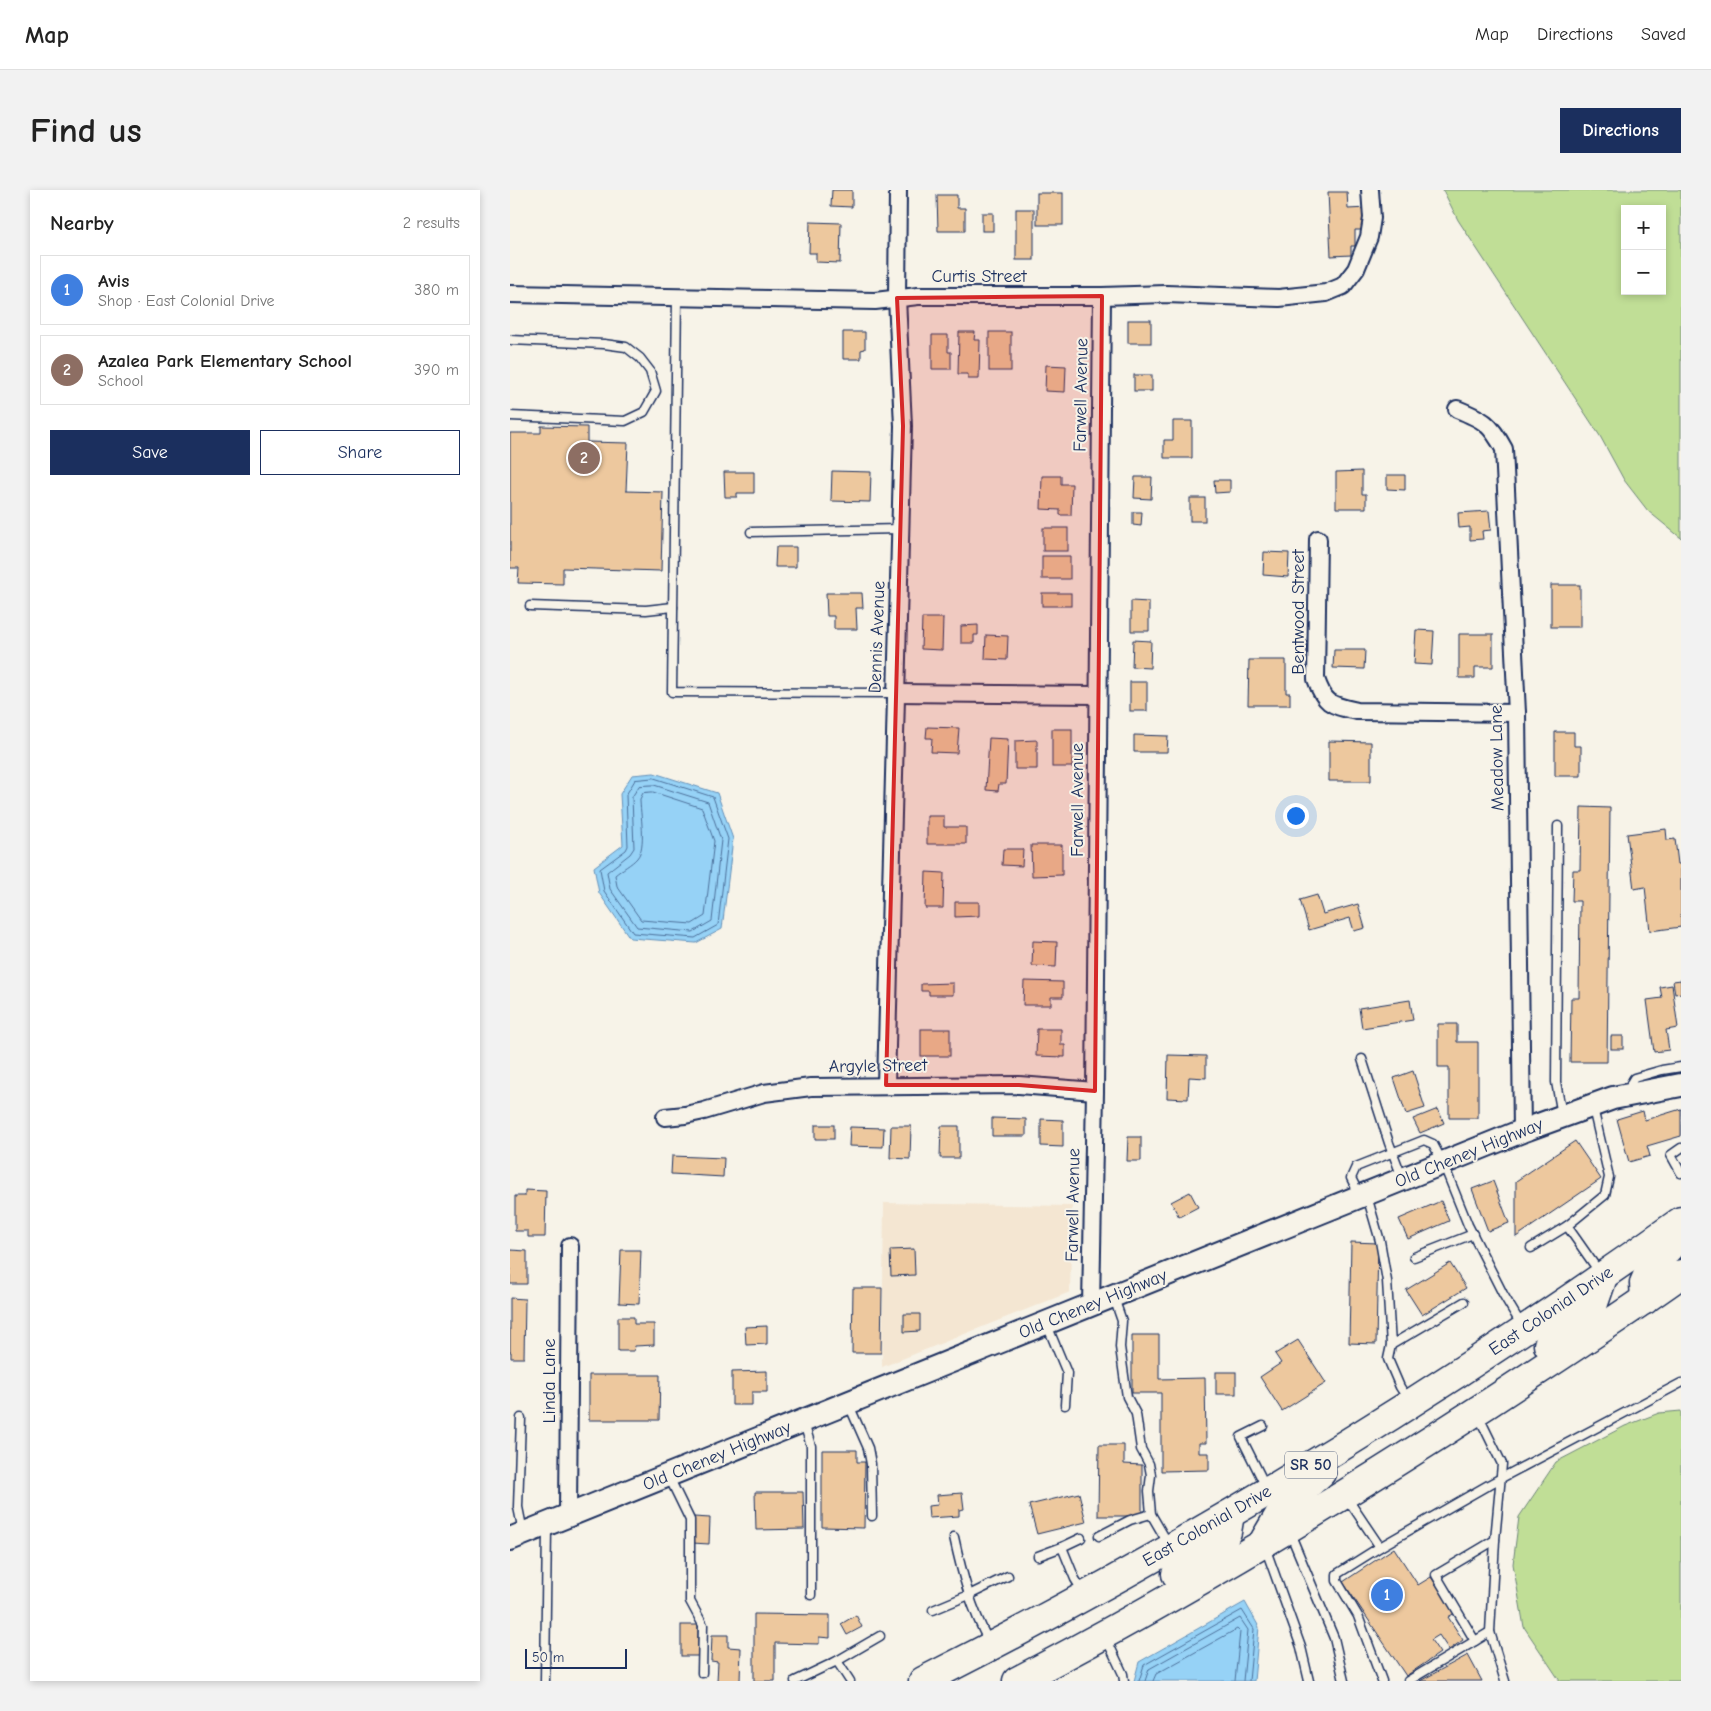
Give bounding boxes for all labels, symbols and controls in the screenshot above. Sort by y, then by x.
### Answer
text: Map [25,21,69,49]
text: Map [1475,24,1509,45]
text: Directions [1537,24,1613,45]
text: Saved [1641,24,1686,45]
button: Directions [1560,108,1681,153]
text: Find us [30,110,142,151]
map controls [1621,205,1666,295]
button: + [1621,205,1666,250]
text: Nearby [50,211,114,235]
text: 2 results [403,214,460,232]
button: − [1621,250,1666,295]
street label: Curtis Street [931,266,1027,287]
text: Avis [98,270,129,292]
text: 1 [64,281,70,299]
text: 380 m [414,281,459,299]
text: Shop · East Colonial Drive [98,292,275,310]
street label: Farwell Avenue [1070,338,1092,452]
text: Azalea Park Elementary School [98,350,352,372]
text: 2 [63,361,71,379]
text: 390 m [414,361,459,379]
text: School [98,372,144,390]
button: Save [50,430,250,475]
button: Share [260,430,460,475]
pin: 2 [568,439,600,477]
street label: Bentwood Street [1288,548,1309,675]
street label: Dennis Avenue [865,580,889,694]
street label: Meadow Lane [1486,705,1508,811]
street label: Farwell Avenue [1067,743,1088,857]
your location [1283,803,1309,829]
street label: Argyle Street [828,1055,928,1077]
street label: Old Cheney Highway [1392,1113,1547,1192]
street label: Farwell Avenue [1062,1148,1084,1262]
street label: East Colonial Drive [1485,1262,1617,1360]
street label: Old Cheney Highway [1016,1264,1171,1343]
street label: Linda Lane [539,1339,560,1423]
street label: Old Cheney Highway [640,1416,795,1495]
road number: SR 50 [1285,1452,1337,1478]
street label: East Colonial Drive [1139,1481,1275,1571]
pin: 1 [1371,1576,1403,1614]
scale bar [525,1646,628,1669]
text: 50 m [532,1649,564,1666]

